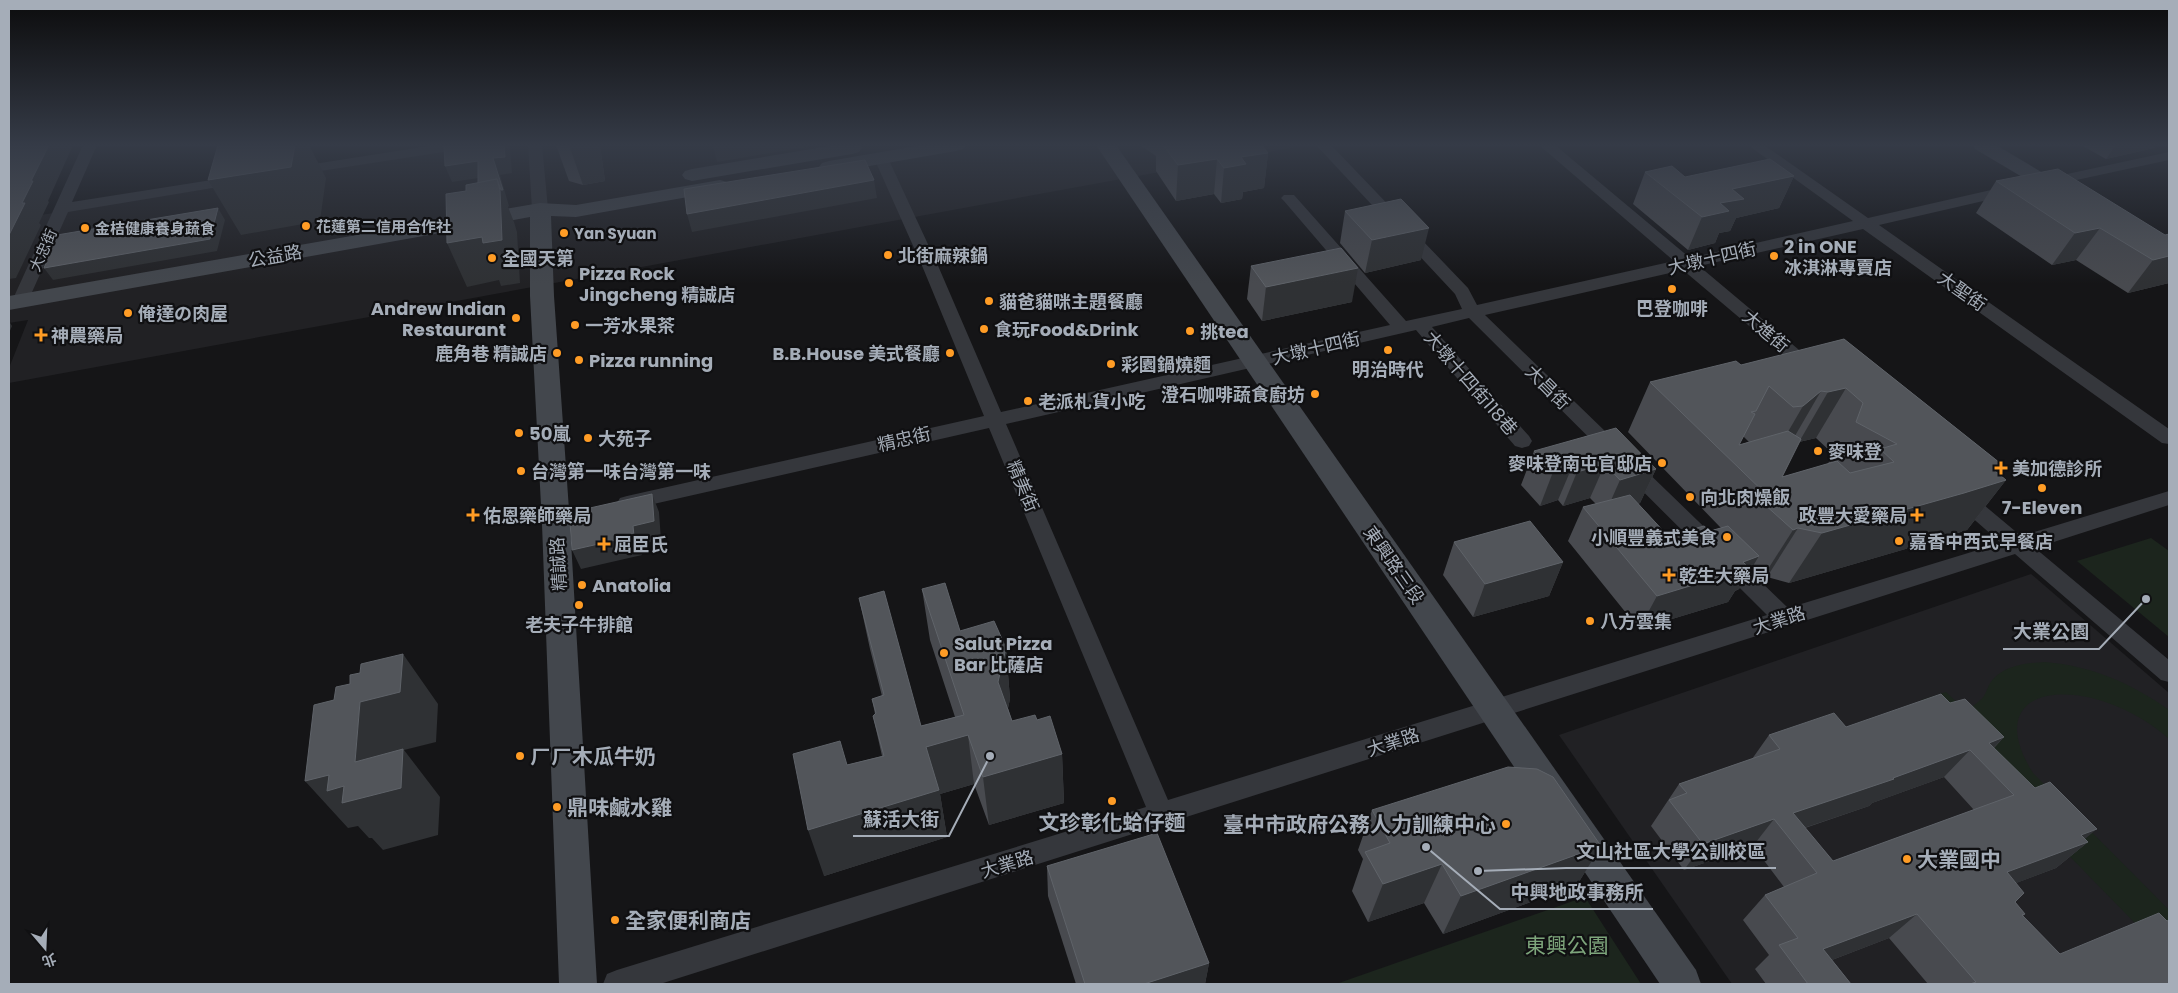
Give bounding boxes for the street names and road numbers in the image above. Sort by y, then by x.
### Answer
street label: 大忠街 [24,225,62,275]
street label: 大墩十四街 [1665,236,1759,280]
street label: 公益路 [246,239,304,273]
street label: 大聖街 [1933,265,1991,317]
street label: 大進街 [1737,304,1795,358]
street label: 大墩十四街118巷 [1419,325,1523,441]
street label: 大墩十四街 [1269,326,1363,370]
street label: 大昌街 [1520,359,1576,415]
street label: 精忠街 [875,421,933,457]
street label: 精美街 [1001,456,1045,516]
street label: 東興路三段 [1358,521,1430,609]
street label: 精誠路 [544,536,572,592]
street label: 大業路 [1749,600,1809,640]
street label: 大業路 [1363,722,1423,762]
street label: 大業路 [978,844,1036,884]

